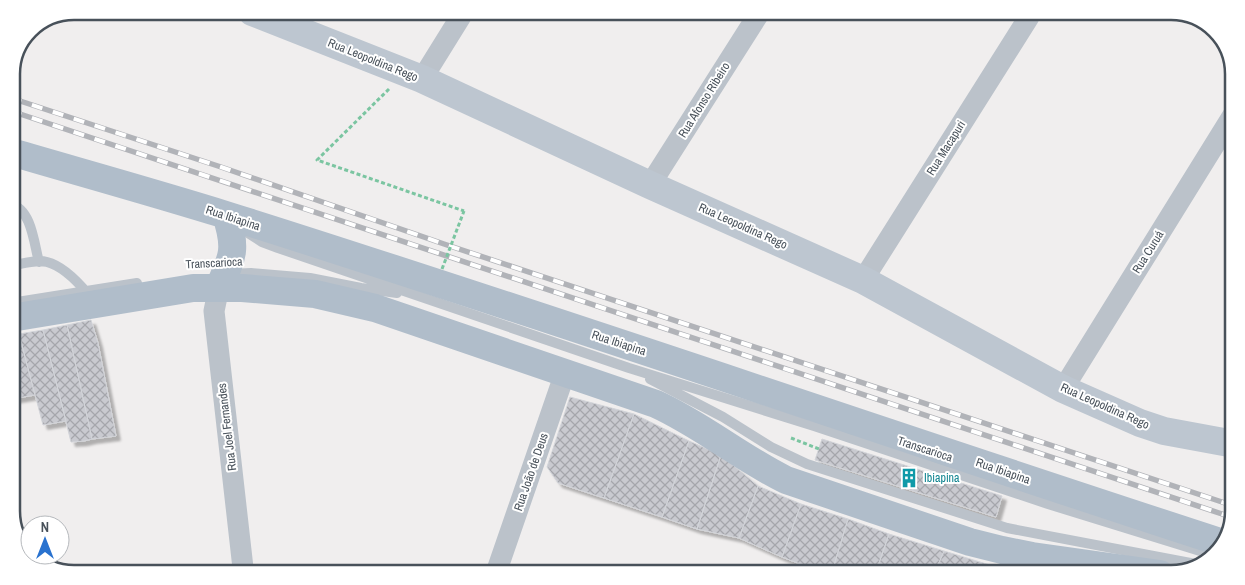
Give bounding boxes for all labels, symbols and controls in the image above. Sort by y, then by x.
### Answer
street label: Rua Leopoldina Rego [326,35,420,85]
street label: Rua Afonso Ribeiro [674,59,734,141]
street label: Rua Macapuri [923,118,969,178]
street label: Rua Leopoldina Rego [696,199,790,253]
street label: Rua Ibiapina [204,202,263,234]
street label: Rua Curuá [1129,227,1168,276]
street label: Transcarioca [185,253,243,272]
street label: Rua Ibiapina [590,327,649,359]
street label: Rua Leopoldina Rego [1058,379,1152,433]
street label: Rua Joel Fernandes [214,382,240,472]
street label: Rua João de Deus [510,431,552,513]
street label: Transcarioca [895,433,955,466]
street label: Rua Ibiapina [974,454,1033,488]
building icon: Ibiapina [898,467,920,489]
place label: Ibiapina [924,470,960,486]
north arrow [20,515,70,565]
text: N [41,518,49,536]

